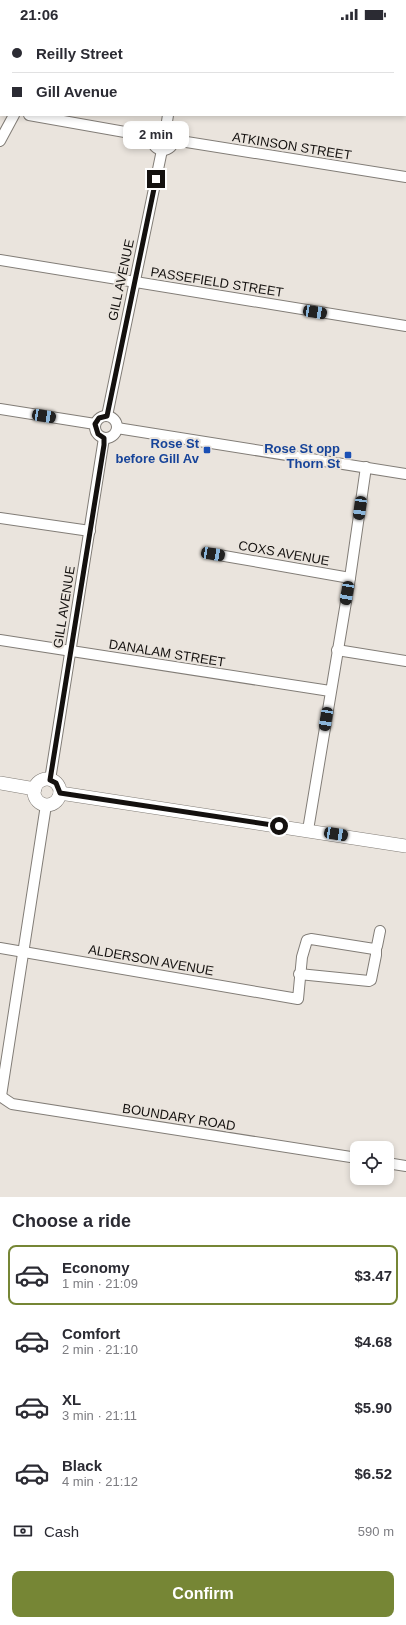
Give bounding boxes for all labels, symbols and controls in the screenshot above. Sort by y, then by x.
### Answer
text: 21:06 [20,6,58,23]
text: Reilly Street [36,45,123,62]
text: Gill Avenue [36,83,117,100]
callout: 2 min [123,121,189,149]
text: 2 min [139,127,173,142]
street label: ATKINSON STREET [231,129,353,163]
route end [147,170,165,188]
street label: GILL AVENUE [105,237,137,322]
street label: PASSEFIELD STREET [150,264,284,300]
car [302,304,328,320]
car [31,408,57,424]
place label: Rose St before Gill Av [115,436,200,466]
place label: Rose St opp Thorn St [264,441,341,471]
marker: Rose St before Gill Av [202,445,212,455]
marker: Rose St opp Thorn St [343,450,353,460]
car [352,495,368,521]
street label: COXS AVENUE [237,538,331,568]
car [200,546,226,562]
street label: GILL AVENUE [50,564,78,649]
car [339,580,355,606]
street label: DANALAM STREET [108,636,226,670]
car [318,706,334,732]
route start [270,817,288,835]
car [323,826,349,842]
street label: ALDERSON AVENUE [87,942,215,978]
street label: BOUNDARY ROAD [121,1101,237,1133]
map controls [350,1141,394,1185]
button: locate [350,1141,394,1185]
text: Choose a ride [12,1211,131,1231]
icon: car [14,1257,50,1293]
text: Economy [62,1259,130,1276]
text: $3.47 [354,1267,392,1284]
text: 1 min · 21:09 [62,1276,138,1291]
icon: car [14,1323,50,1359]
text: Comfort [62,1325,120,1342]
text: $4.68 [354,1333,392,1350]
text: 2 min · 21:10 [62,1342,138,1357]
icon: car [14,1389,50,1425]
text: XL [62,1391,81,1408]
text: $5.90 [354,1399,392,1416]
text: 3 min · 21:11 [62,1408,137,1423]
icon: car [14,1455,50,1491]
text: Black [62,1457,102,1474]
text: $6.52 [354,1465,392,1482]
text: 4 min · 21:12 [62,1474,138,1489]
icon: cash [12,1520,34,1542]
text: Cash [44,1523,79,1540]
text: 590 m [358,1524,394,1539]
button: Confirm [12,1571,394,1617]

